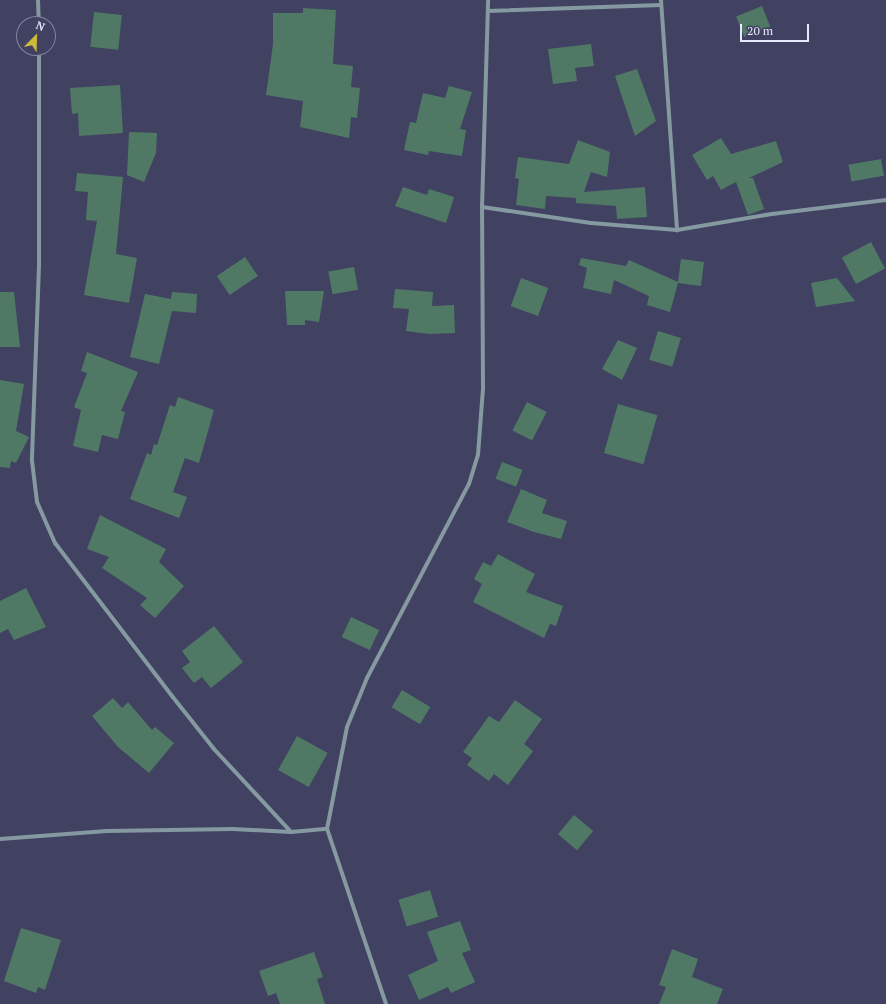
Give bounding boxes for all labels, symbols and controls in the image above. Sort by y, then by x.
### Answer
north arrow [16,16,56,56]
scale bar [742,16,811,42]
text: N [34,18,47,34]
text: 20 m [747,23,773,38]

